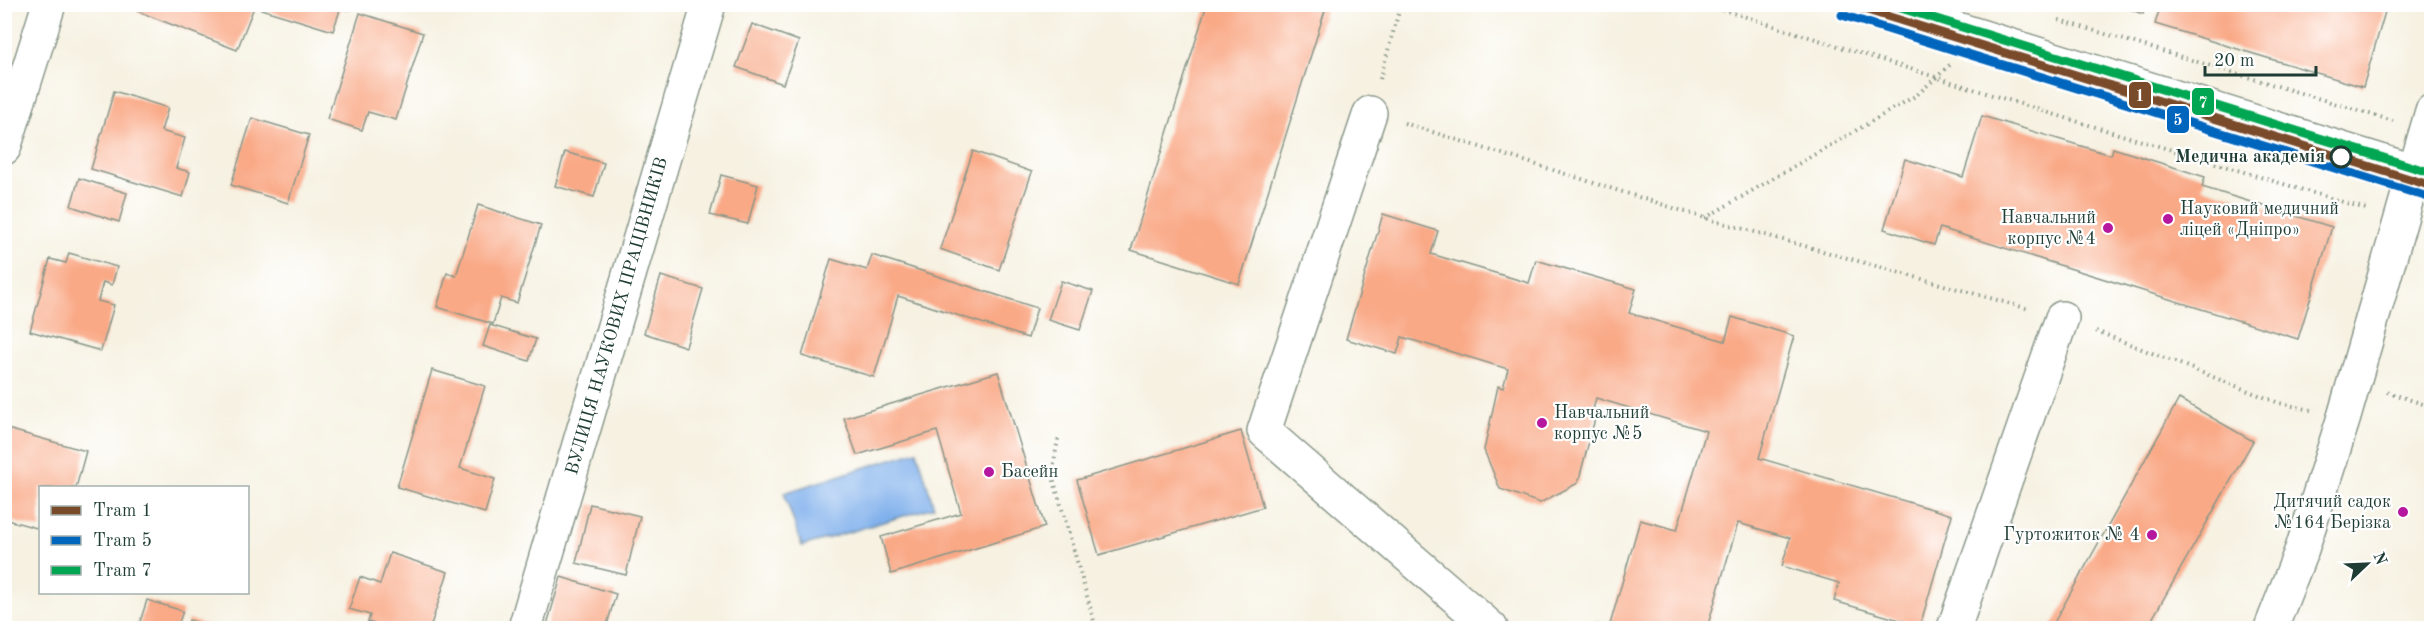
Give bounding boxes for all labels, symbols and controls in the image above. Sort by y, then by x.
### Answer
scale bar [2205,39,2316,77]
text: 20 m [2214,52,2254,70]
line badge: 1 [2128,81,2152,109]
line badge: 7 [2191,87,2215,116]
text: 1 [2135,89,2145,105]
text: 7 [2198,96,2208,112]
line badge: 5 [2166,105,2190,134]
text: 5 [2173,113,2183,129]
marker: Медична академія [2330,146,2352,168]
place label: Медична академія [2175,148,2325,166]
street label: ВУЛИЦЯ НАУКОВИХ ПРАЦІВНИКІВ [563,155,671,477]
place label: Науковий медичний ліцей «Дніпро» [2180,200,2339,239]
place label: Навчальний корпус №4 [2001,209,2096,248]
marker: Науковий медичний ліцей «Дніпро» [2161,212,2175,226]
marker: Навчальний корпус №4 [2101,221,2115,235]
place label: Навчальний корпус №5 [1554,404,1649,443]
marker: Навчальний корпус №5 [1535,416,1549,430]
place label: Басейн [1001,463,1058,481]
marker: Басейн [982,465,996,479]
legend [39,486,249,594]
place label: Дитячий садок №164 Берізка [2273,493,2391,532]
text: Tram 1 [93,502,152,520]
marker: Дитячий садок №164 Берізка [2396,505,2410,519]
place label: Гуртожиток № 4 [2003,526,2140,544]
marker: Гуртожиток № 4 [2145,528,2159,542]
text: Tram 5 [93,532,152,550]
north arrow [2337,534,2397,594]
text: N [2369,550,2389,568]
text: Tram 7 [93,562,152,580]

